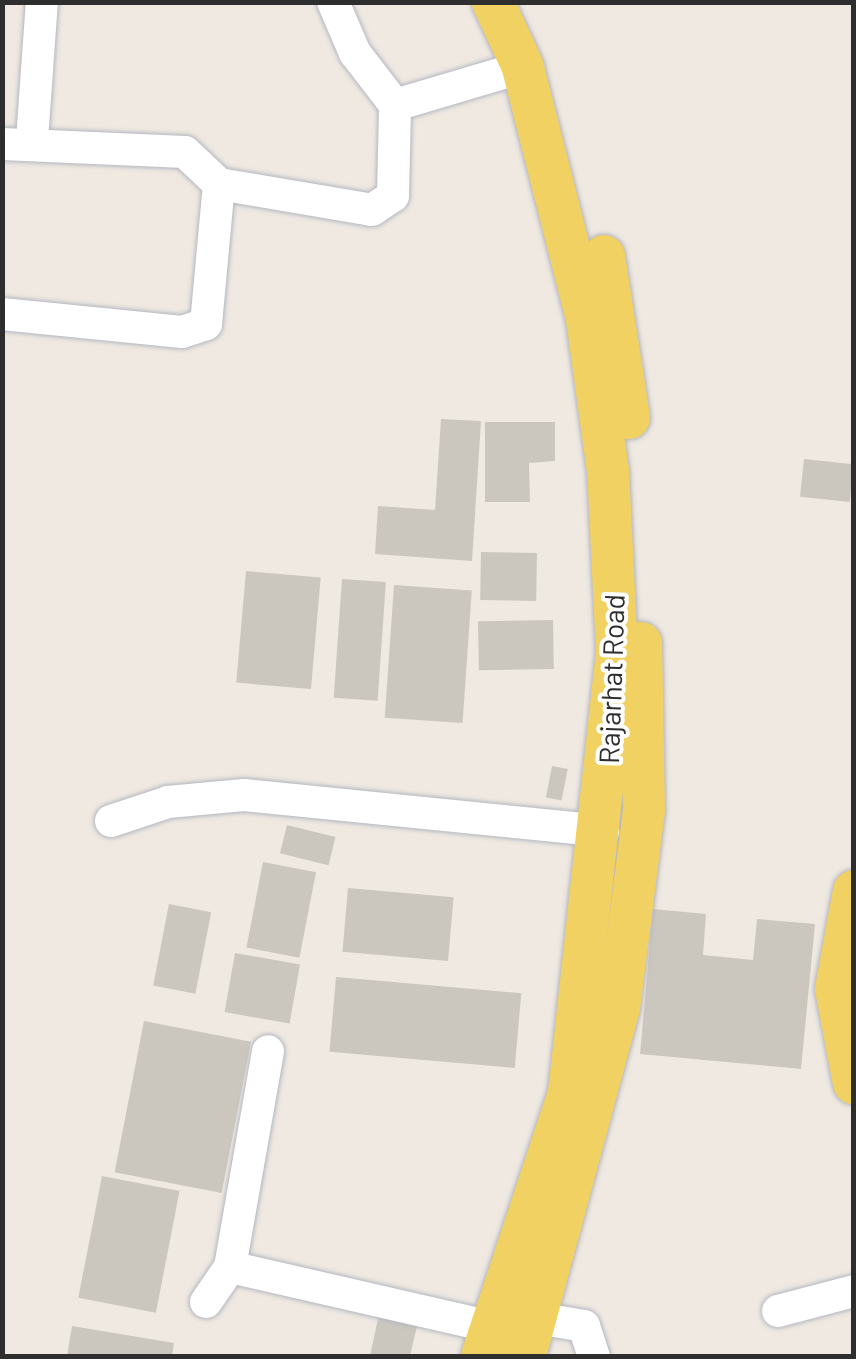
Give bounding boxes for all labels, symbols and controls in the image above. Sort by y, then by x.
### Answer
street label: Rajarhat Road [591,594,631,764]

